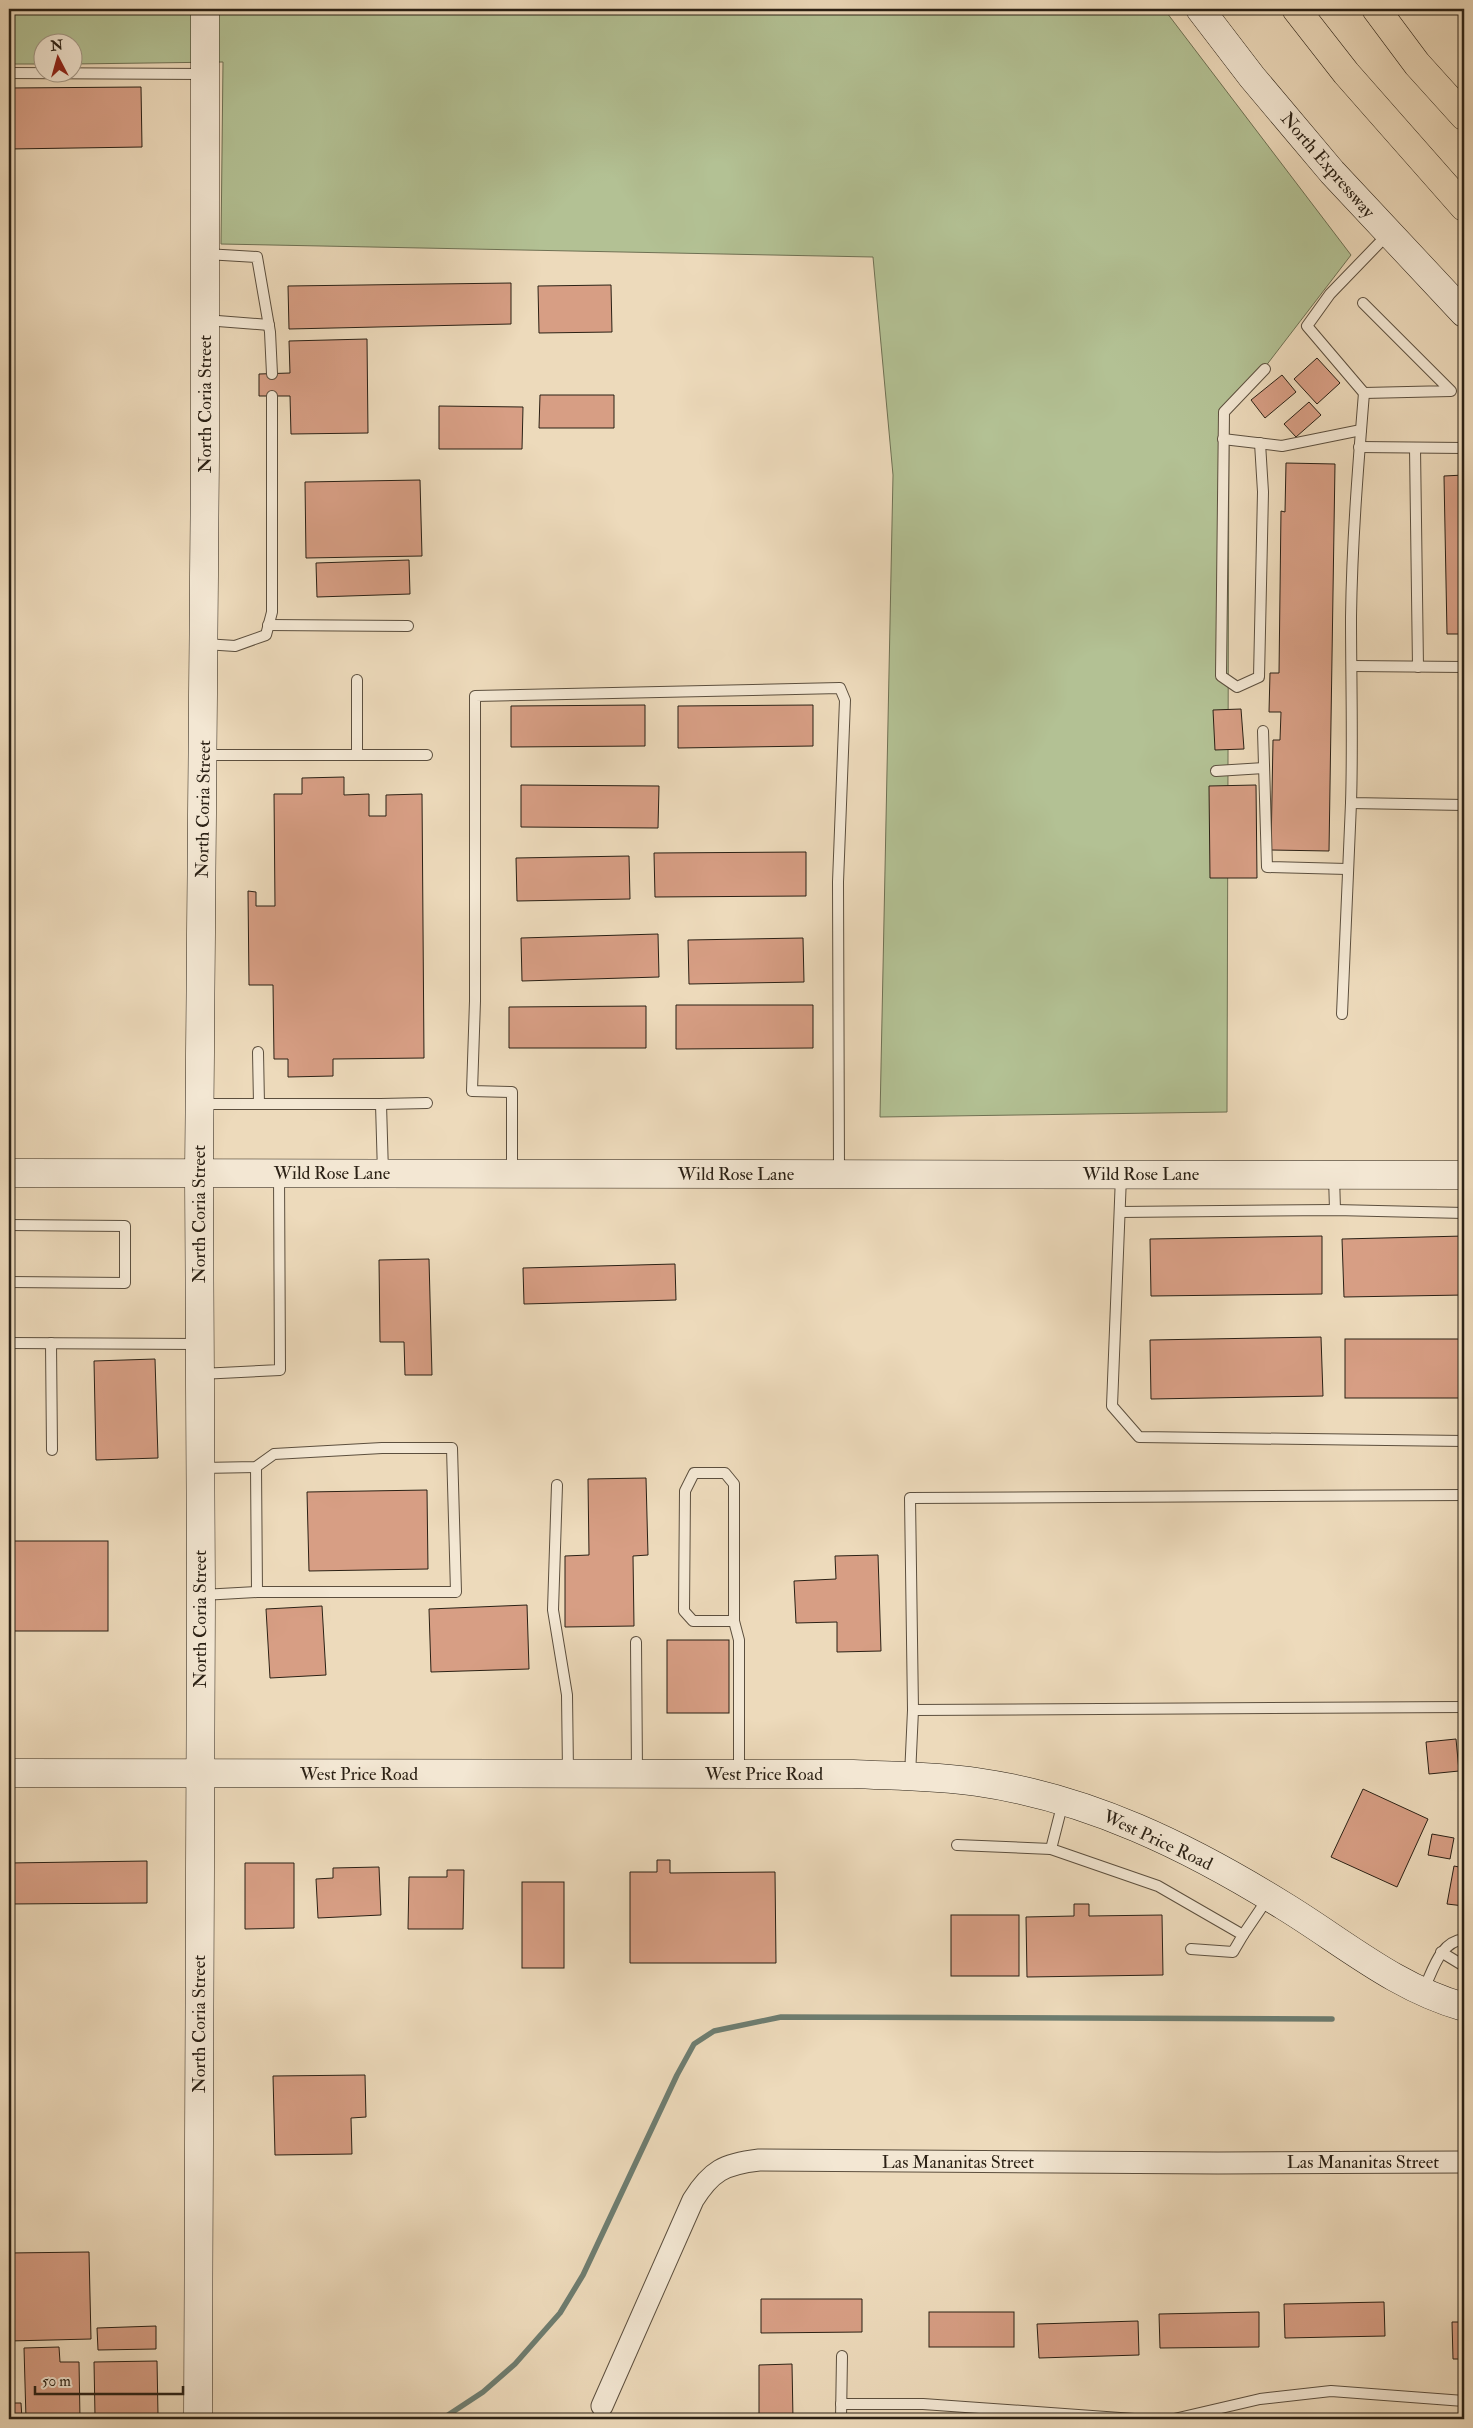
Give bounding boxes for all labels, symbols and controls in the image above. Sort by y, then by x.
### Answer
north arrow [32,32,82,82]
text: N [49,36,64,55]
street label: North Expressway [1275,108,1381,224]
street label: North Coria Street [194,335,217,473]
street label: North Coria Street [191,740,216,878]
street label: North Coria Street [188,1145,211,1283]
street label: Wild Rose Lane [273,1162,391,1185]
street label: Wild Rose Lane [677,1163,795,1186]
street label: Wild Rose Lane [1082,1163,1200,1186]
street label: North Coria Street [189,1550,212,1688]
street label: West Price Road [299,1763,418,1786]
street label: West Price Road [704,1763,823,1786]
street label: West Price Road [1099,1805,1216,1876]
street label: North Coria Street [188,1955,211,2093]
street label: Las Mananitas Street [882,2151,1034,2174]
street label: Las Mananitas Street [1287,2151,1439,2174]
scale bar [35,2363,182,2395]
text: 50 m [42,2372,71,2391]

